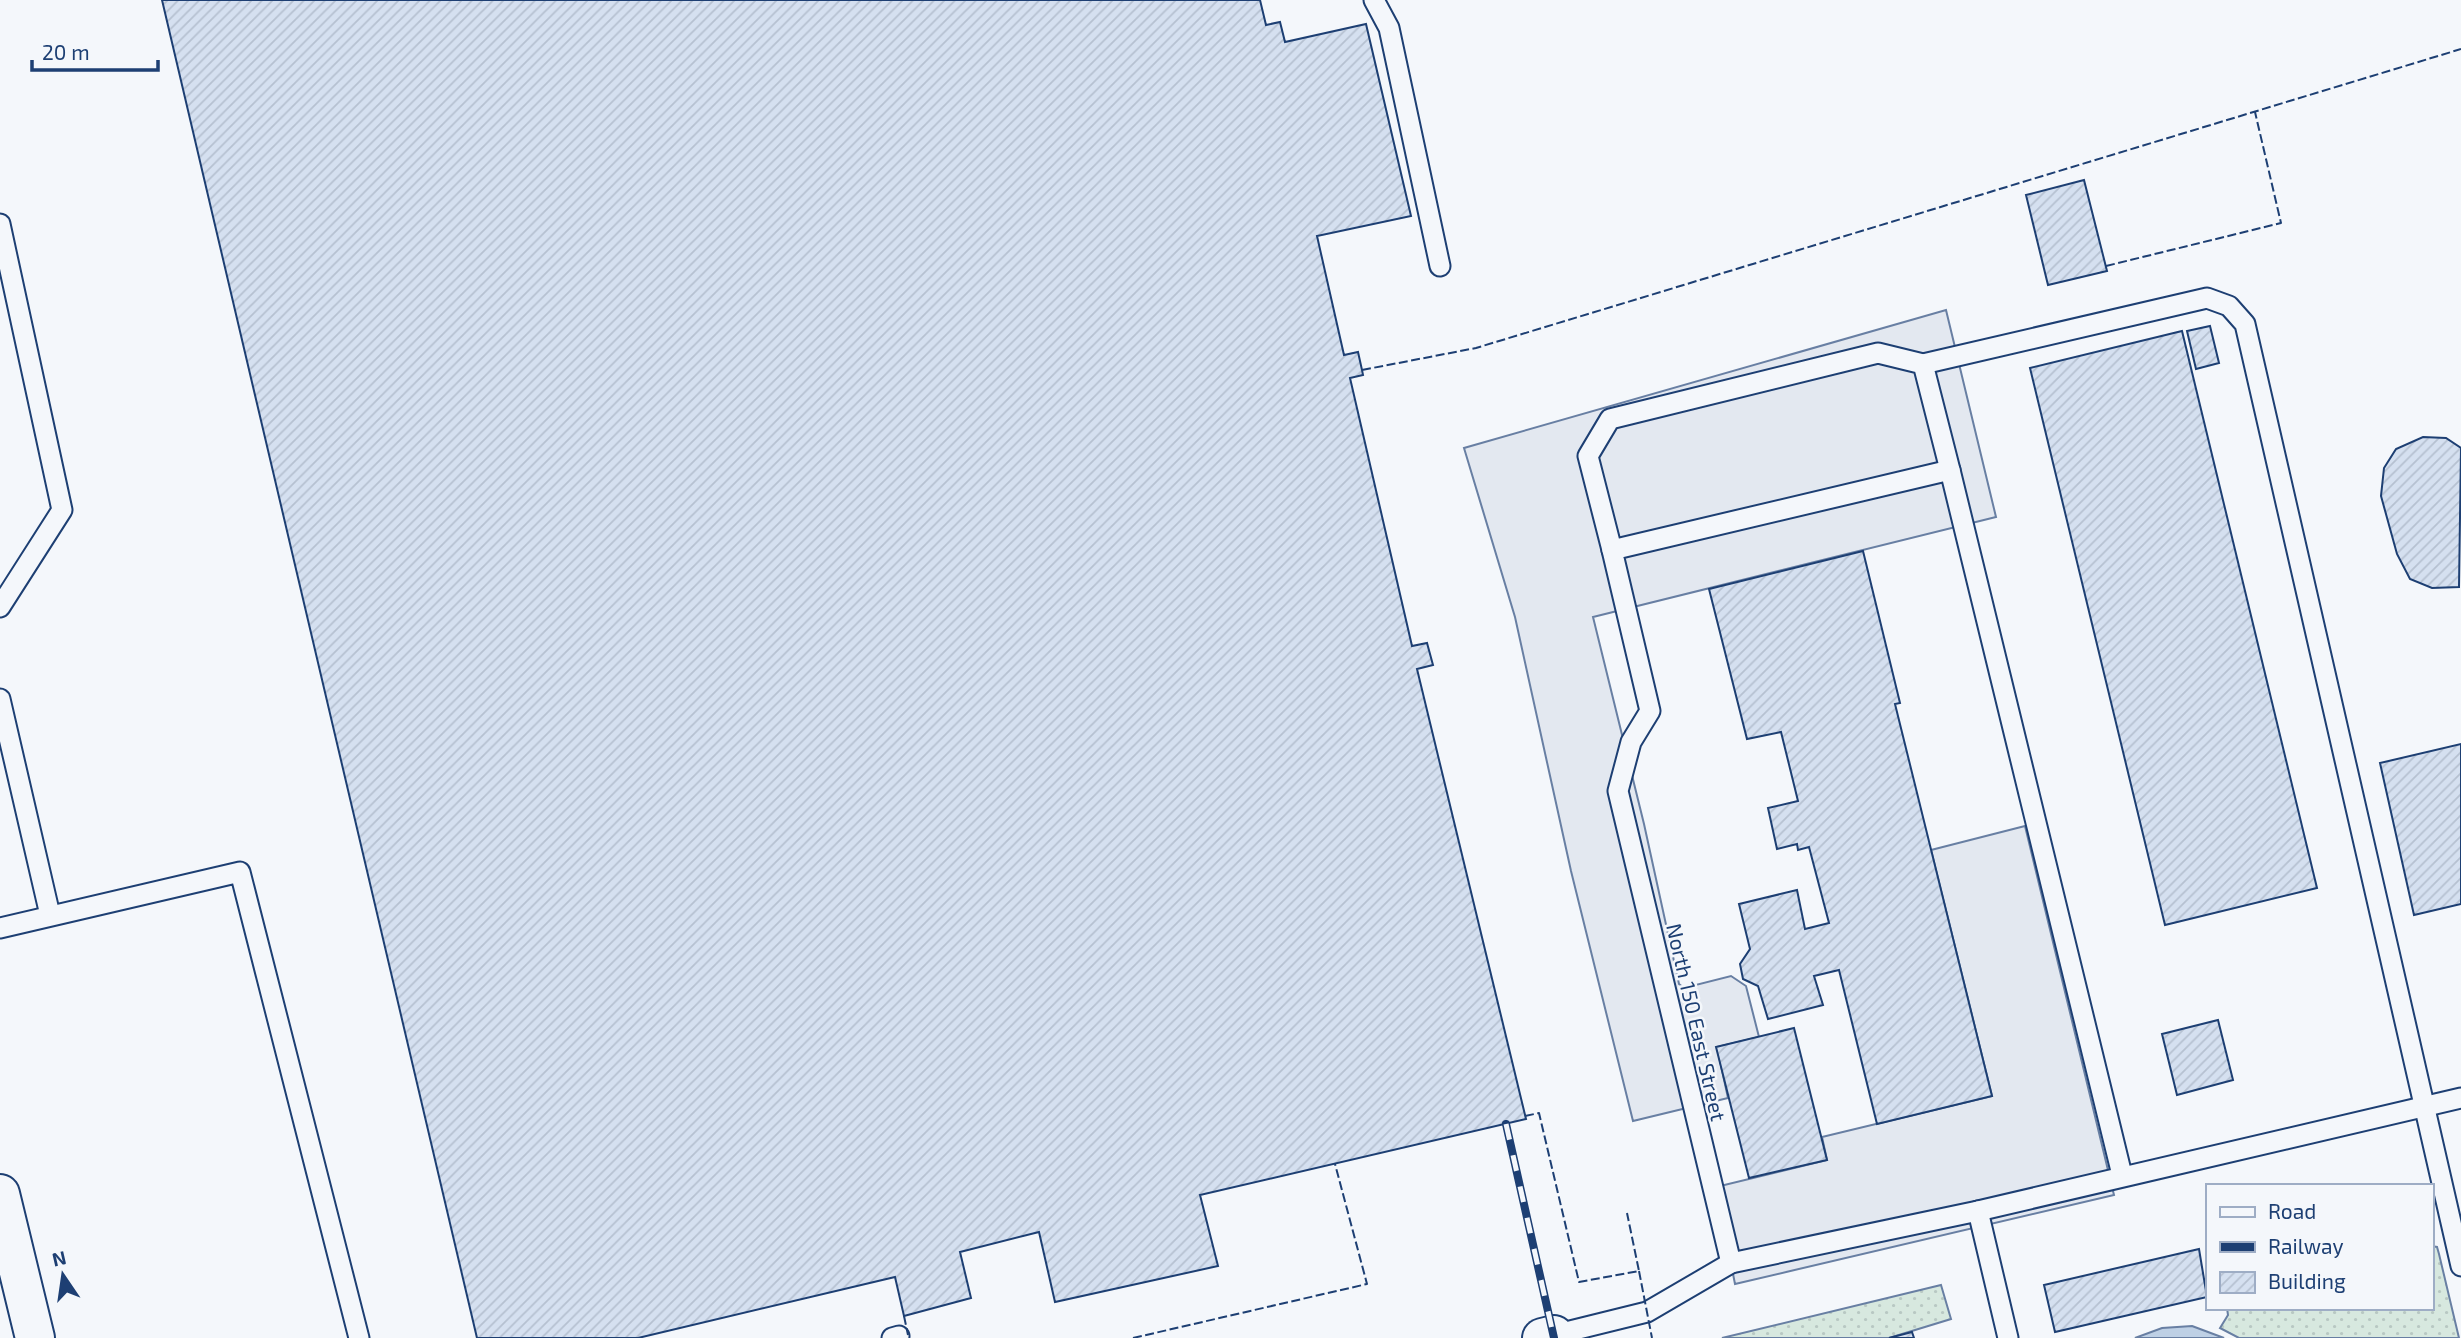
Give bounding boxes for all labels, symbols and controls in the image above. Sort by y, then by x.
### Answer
scale bar [32,28,158,72]
text: 20 m [42,39,90,64]
street label: North 150 East Street [1662,921,1732,1123]
legend [2206,1184,2433,1310]
text: Road [2268,1198,2316,1223]
text: Railway [2268,1233,2344,1258]
north arrow [28,1240,98,1310]
text: N [50,1245,68,1271]
text: Building [2268,1268,2346,1293]

